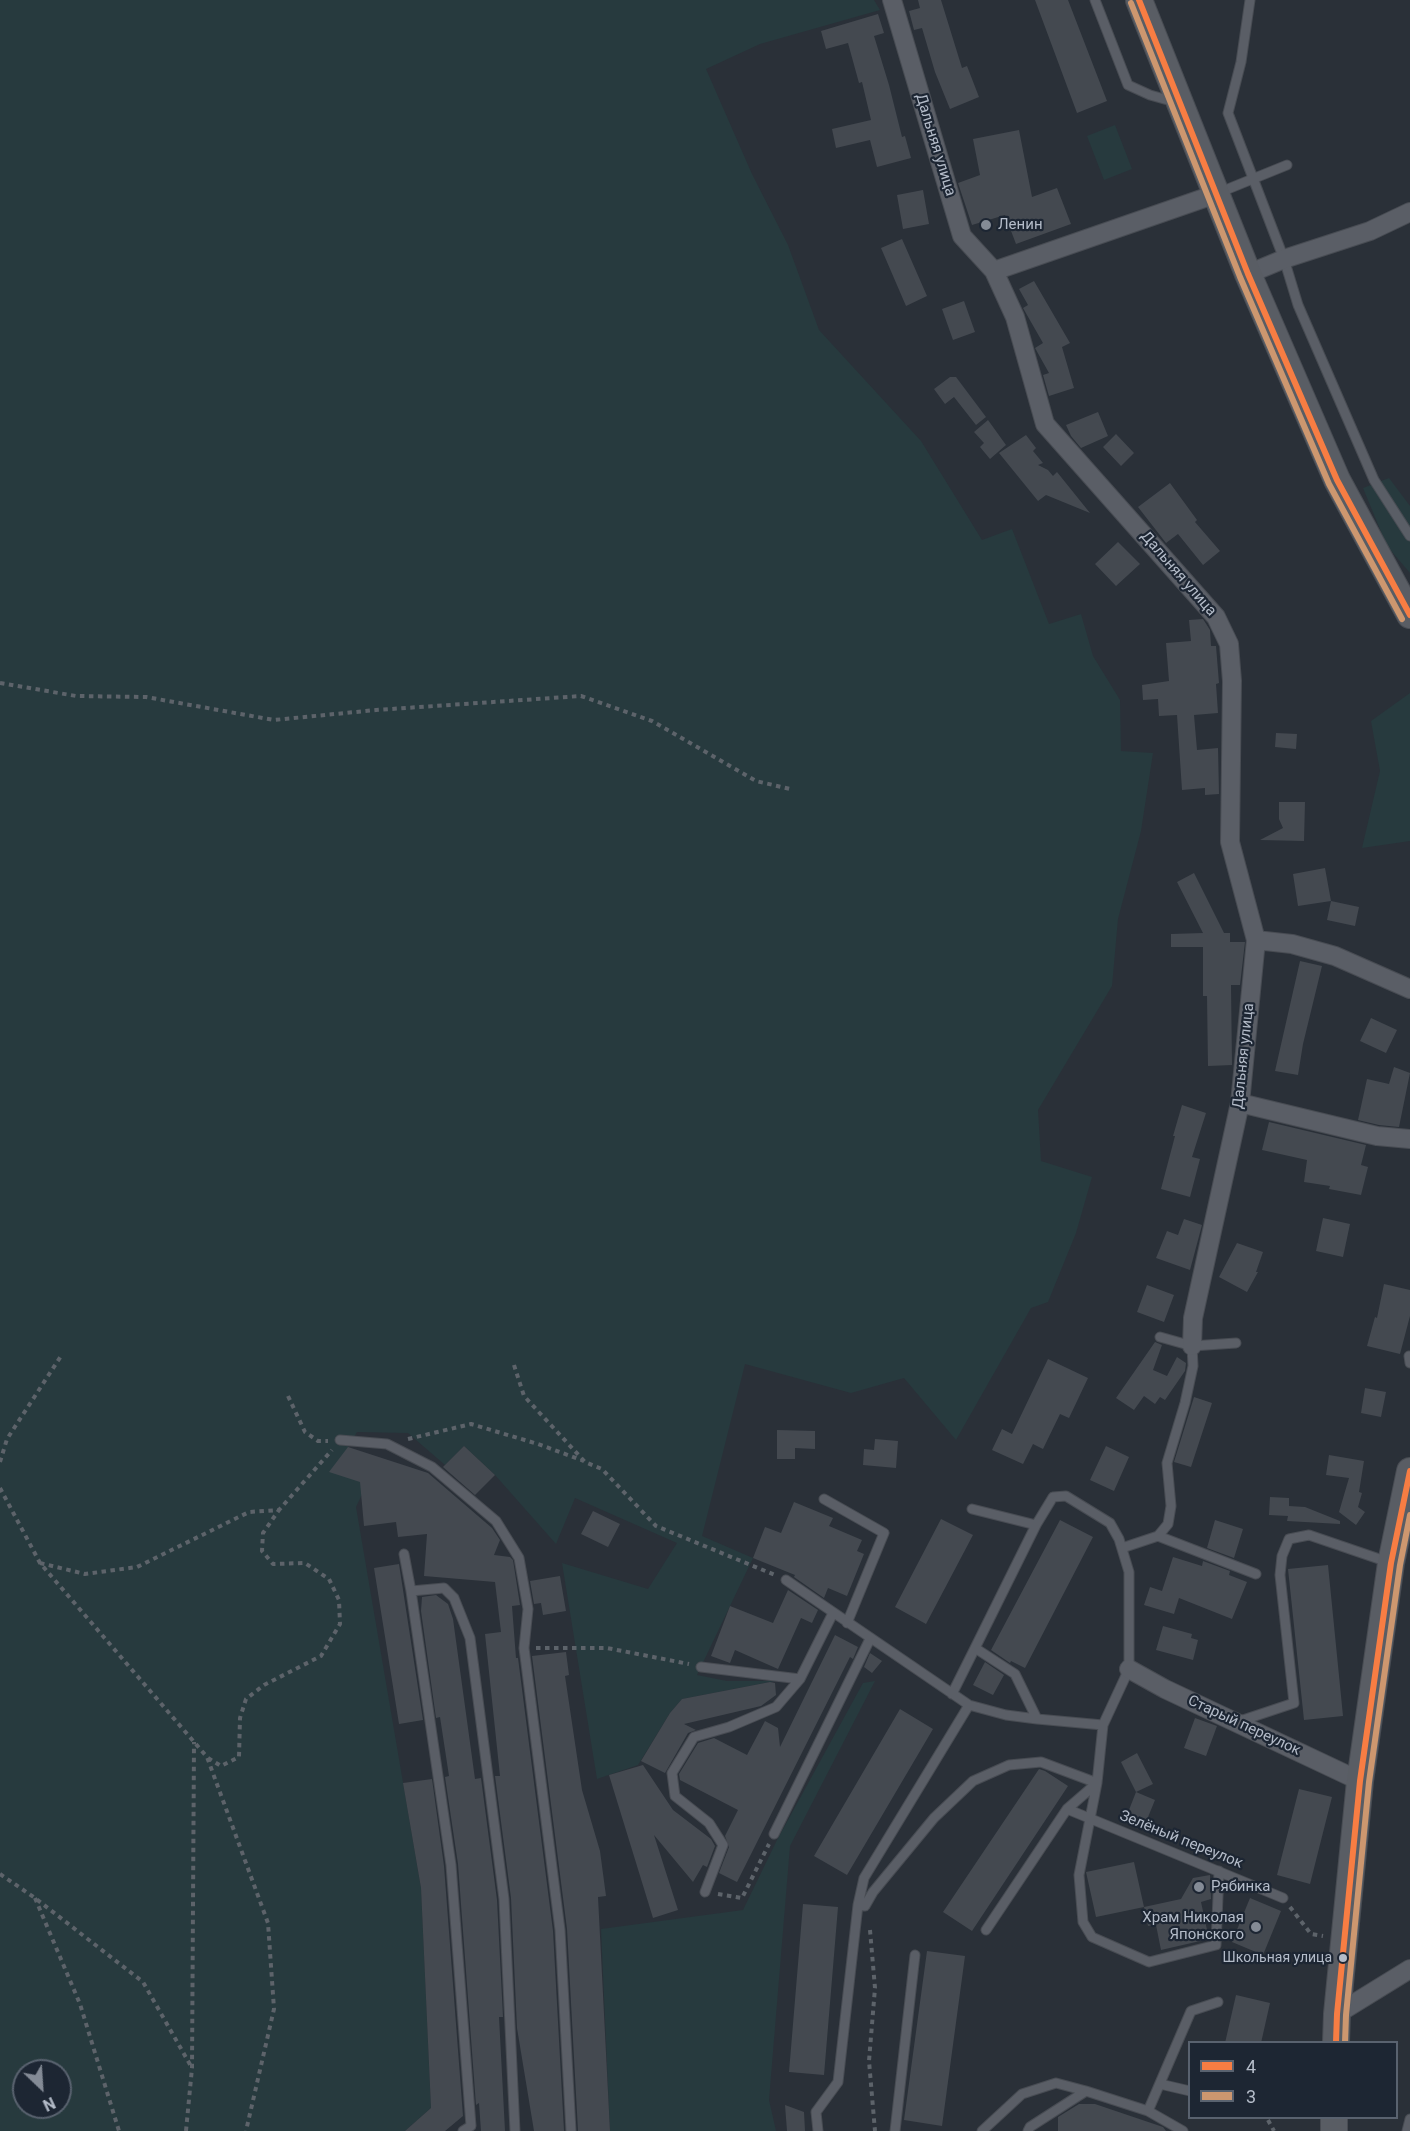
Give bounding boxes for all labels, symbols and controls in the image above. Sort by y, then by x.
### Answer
street label: Дальняя улица [911,92,959,198]
place label: Ленин [998,216,1043,234]
marker: Ленин [979,218,993,232]
street label: Дальняя улица [1136,528,1220,620]
street label: Дальняя улица [1229,1002,1259,1110]
street label: Старый переулок [1185,1692,1303,1760]
street label: Зелёный переулок [1117,1807,1245,1873]
place label: Рябинка [1211,1878,1270,1896]
marker: Рябинка [1192,1880,1206,1894]
place label: Храм Николая Японского [1142,1909,1244,1944]
marker: Храм Николая Японского [1249,1920,1263,1934]
place label: Школьная улица [1223,1950,1332,1966]
marker: Школьная улица [1337,1952,1349,1964]
legend [1188,2041,1398,2119]
text: 4 [1246,2056,1256,2077]
north arrow [12,2059,72,2119]
text: 3 [1246,2086,1256,2107]
text: N [40,2093,58,2115]

